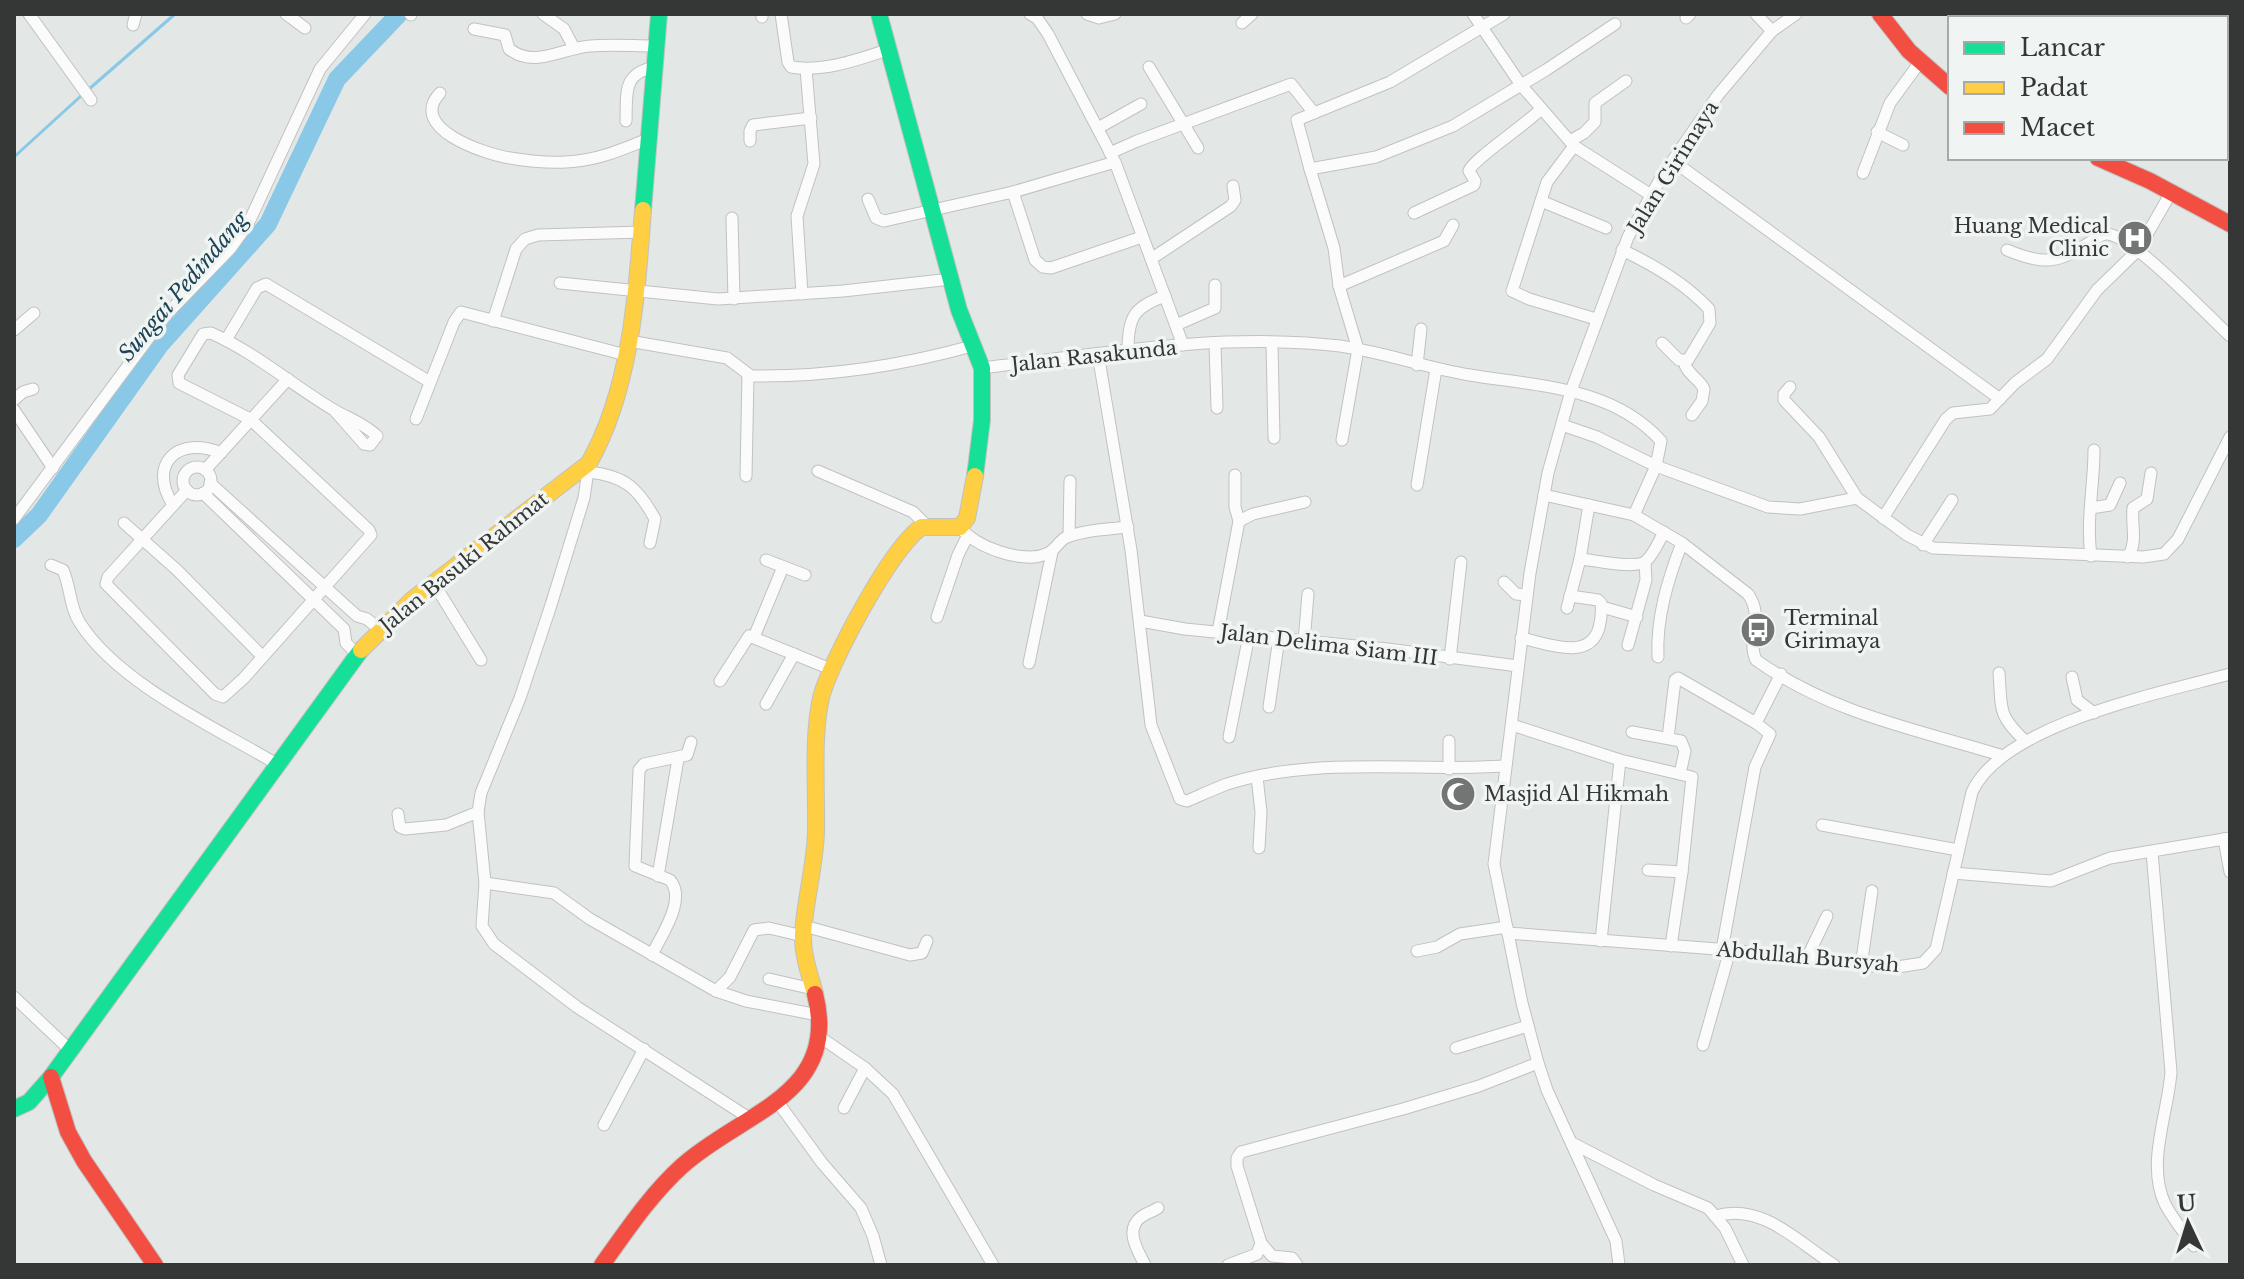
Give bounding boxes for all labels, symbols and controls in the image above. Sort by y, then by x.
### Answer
legend [1948,16,2228,160]
text: Lancar [2020,33,2105,62]
text: Padat [2020,73,2088,102]
street label: Jalan Girimaya [1621,96,1724,240]
text: Macet [2020,113,2095,142]
water label: Sungai Pedindang [113,204,255,367]
place label: Huang Medical Clinic [1954,214,2109,261]
hospital icon: Huang Medical Clinic [2116,219,2154,257]
street label: Jalan Rasakunda [1007,335,1179,377]
street label: Jalan Basuki Rahmat [373,486,553,639]
place label: Terminal Girimaya [1784,606,1881,653]
bus stop icon: Terminal Girimaya [1739,611,1777,649]
street label: Jalan Delima Siam III [1216,619,1439,670]
mosque icon: Masjid Al Hikmah [1439,775,1477,813]
place label: Masjid Al Hikmah [1484,782,1669,806]
street label: Abdullah Bursyah [1715,937,1901,977]
north arrow [2148,1183,2228,1263]
text: U [2176,1189,2198,1218]

